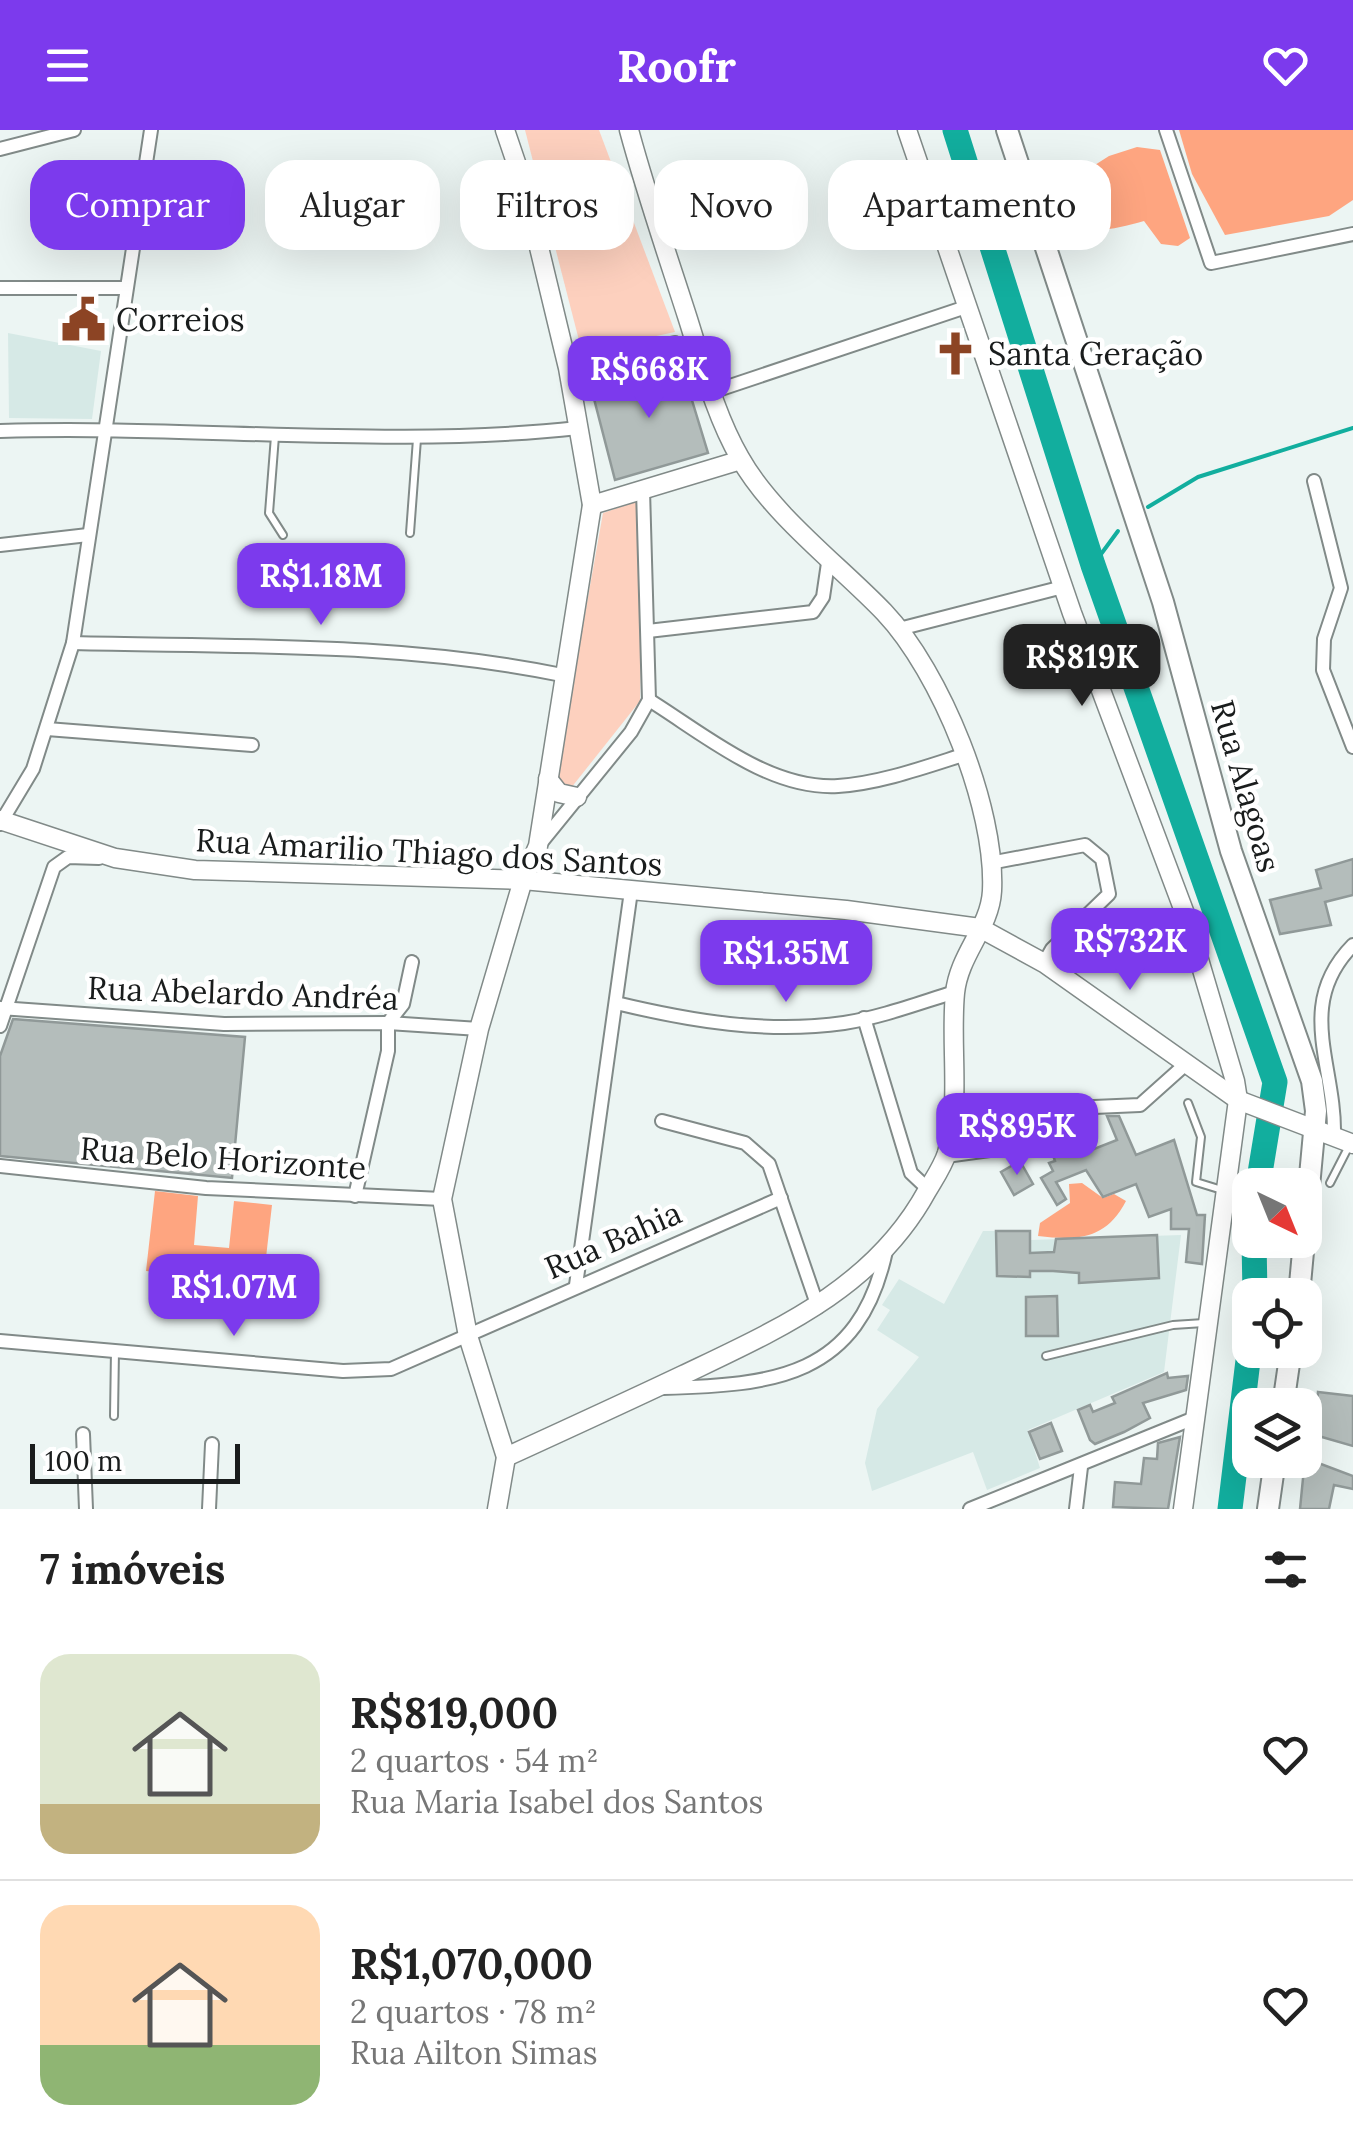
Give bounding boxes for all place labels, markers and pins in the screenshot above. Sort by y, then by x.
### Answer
public building icon: Correios [59,295,107,343]
place label: Correios [116,299,244,340]
church icon: Santa Geração [931,329,979,377]
place label: Santa Geração [988,333,1203,374]
pin: R$668K [568,336,730,421]
pin: R$1.18M [229,543,413,628]
pin: R$819K [1001,624,1163,709]
pin: R$732K [1049,908,1211,993]
pin: R$1.35M [694,920,878,1005]
pin: R$895K [936,1093,1098,1178]
pin: R$1.07M [142,1254,326,1339]

